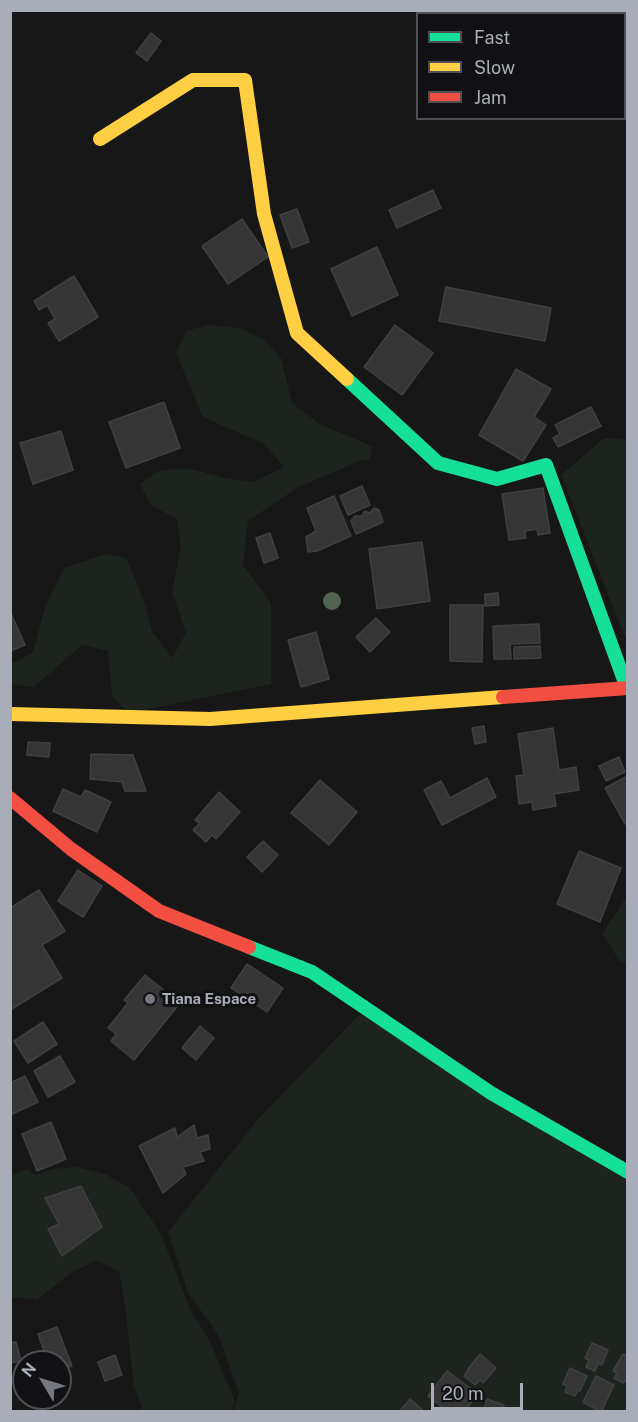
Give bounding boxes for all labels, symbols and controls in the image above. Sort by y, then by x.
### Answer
legend [416,12,626,120]
text: Fast [474,27,510,48]
text: Slow [474,57,515,78]
text: Jam [474,87,507,108]
place label: Tiana Espace [162,990,256,1008]
marker: Tiana Espace [143,992,157,1006]
north arrow [12,1350,72,1410]
text: N [18,1359,40,1381]
scale bar [434,1371,526,1409]
text: 20 m [442,1383,484,1404]

